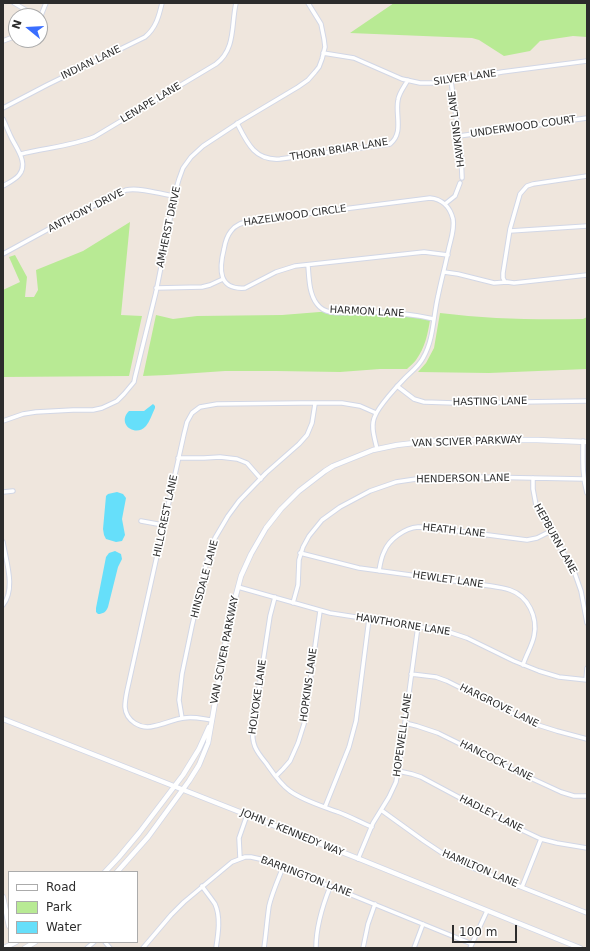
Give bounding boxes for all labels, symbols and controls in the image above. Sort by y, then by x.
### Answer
north arrow [8,8,48,48]
text: N [9,18,25,31]
street label: INDIAN LANE [59,43,123,83]
street label: SILVER LANE [433,68,497,88]
street label: LENAPE LANE [119,80,183,126]
street label: HAWKINS LANE [446,90,468,168]
street label: UNDERWOOD COURT [469,114,577,140]
street label: THORN BRIAR LANE [289,136,389,164]
street label: AMHERST DRIVE [155,185,183,269]
street label: ANTHONY DRIVE [46,187,126,235]
street label: HAZELWOOD CIRCLE [243,203,347,229]
street label: HARMON LANE [329,304,405,320]
street label: HASTING LANE [453,395,527,409]
street label: VAN SCIVER PARKWAY [412,434,522,450]
street label: HENDERSON LANE [416,472,510,486]
street label: HILLCREST LANE [151,474,181,558]
street label: HEPBURN LANE [531,502,579,576]
street label: HEATH LANE [422,522,486,540]
street label: HINSDALE LANE [189,539,221,619]
street label: HEWLET LANE [412,569,484,591]
street label: VAN SCIVER PARKWAY [209,595,241,705]
street label: HAWTHORNE LANE [355,612,451,638]
street label: HOPKINS LANE [298,647,320,723]
street label: HOLYOKE LANE [247,659,269,735]
street label: HARGROVE LANE [458,682,540,730]
street label: HOPEWELL LANE [391,692,415,778]
street label: HANCOCK LANE [457,738,535,784]
street label: HADLEY LANE [457,793,525,835]
street label: JOHN F KENNEDY WAY [239,807,345,859]
street label: HAMILTON LANE [440,848,520,890]
street label: BARRINGTON LANE [259,854,353,900]
legend [8,871,138,943]
text: Road [46,880,76,894]
text: Park [46,900,72,914]
scale bar [454,917,519,943]
text: Water [46,920,81,934]
text: 100 m [459,925,497,939]

